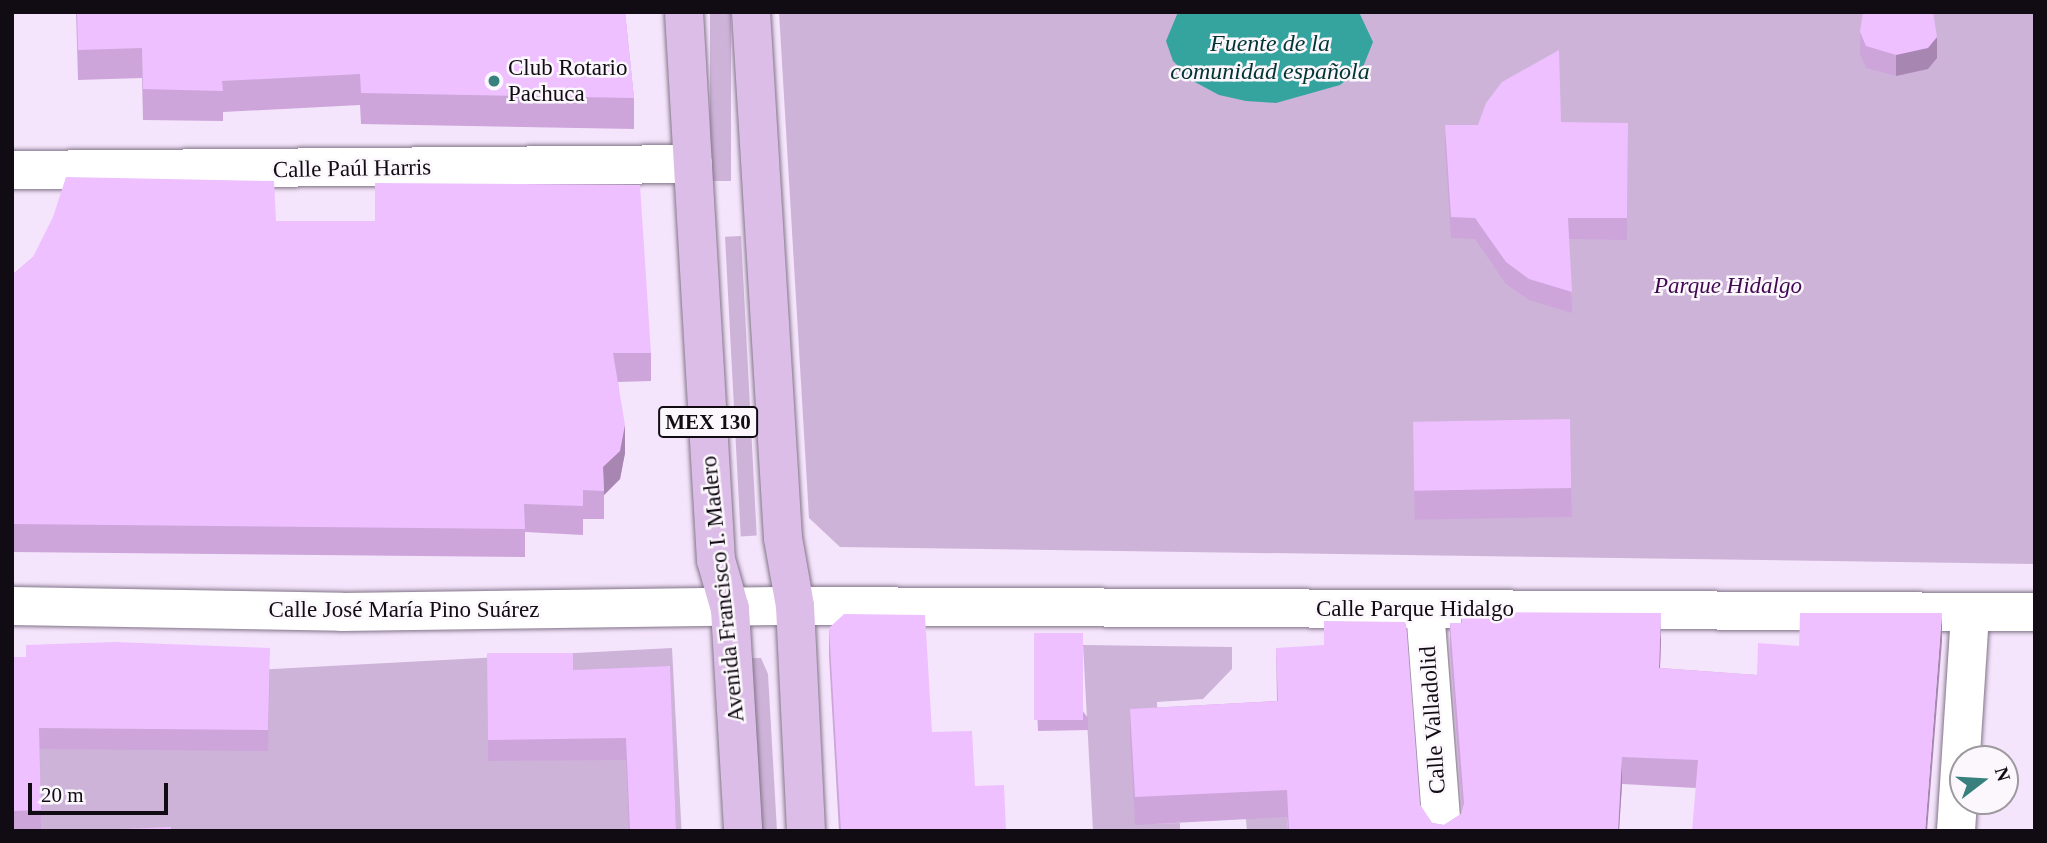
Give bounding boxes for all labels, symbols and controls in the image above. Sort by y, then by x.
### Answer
water label: Fuente de la comunidad española [1170,30,1370,86]
place label: Club Rotario Pachuca [508,54,627,108]
marker: Club Rotario Pachuca [486,73,502,89]
street label: Calle Paúl Harris [273,154,431,184]
park label: Parque Hidalgo [1654,272,1802,300]
road number: MEX 130 [657,404,759,440]
street label: Avenida Francisco I. Madero [695,454,751,724]
street label: Calle Parque Hidalgo [1316,595,1514,623]
street label: Calle José María Pino Suárez [269,596,539,624]
street label: Calle Valladolid [1414,645,1452,795]
north arrow [1949,745,2019,815]
text: N [1991,765,2015,784]
scale bar [32,770,172,814]
text: 20 m [41,783,84,807]

